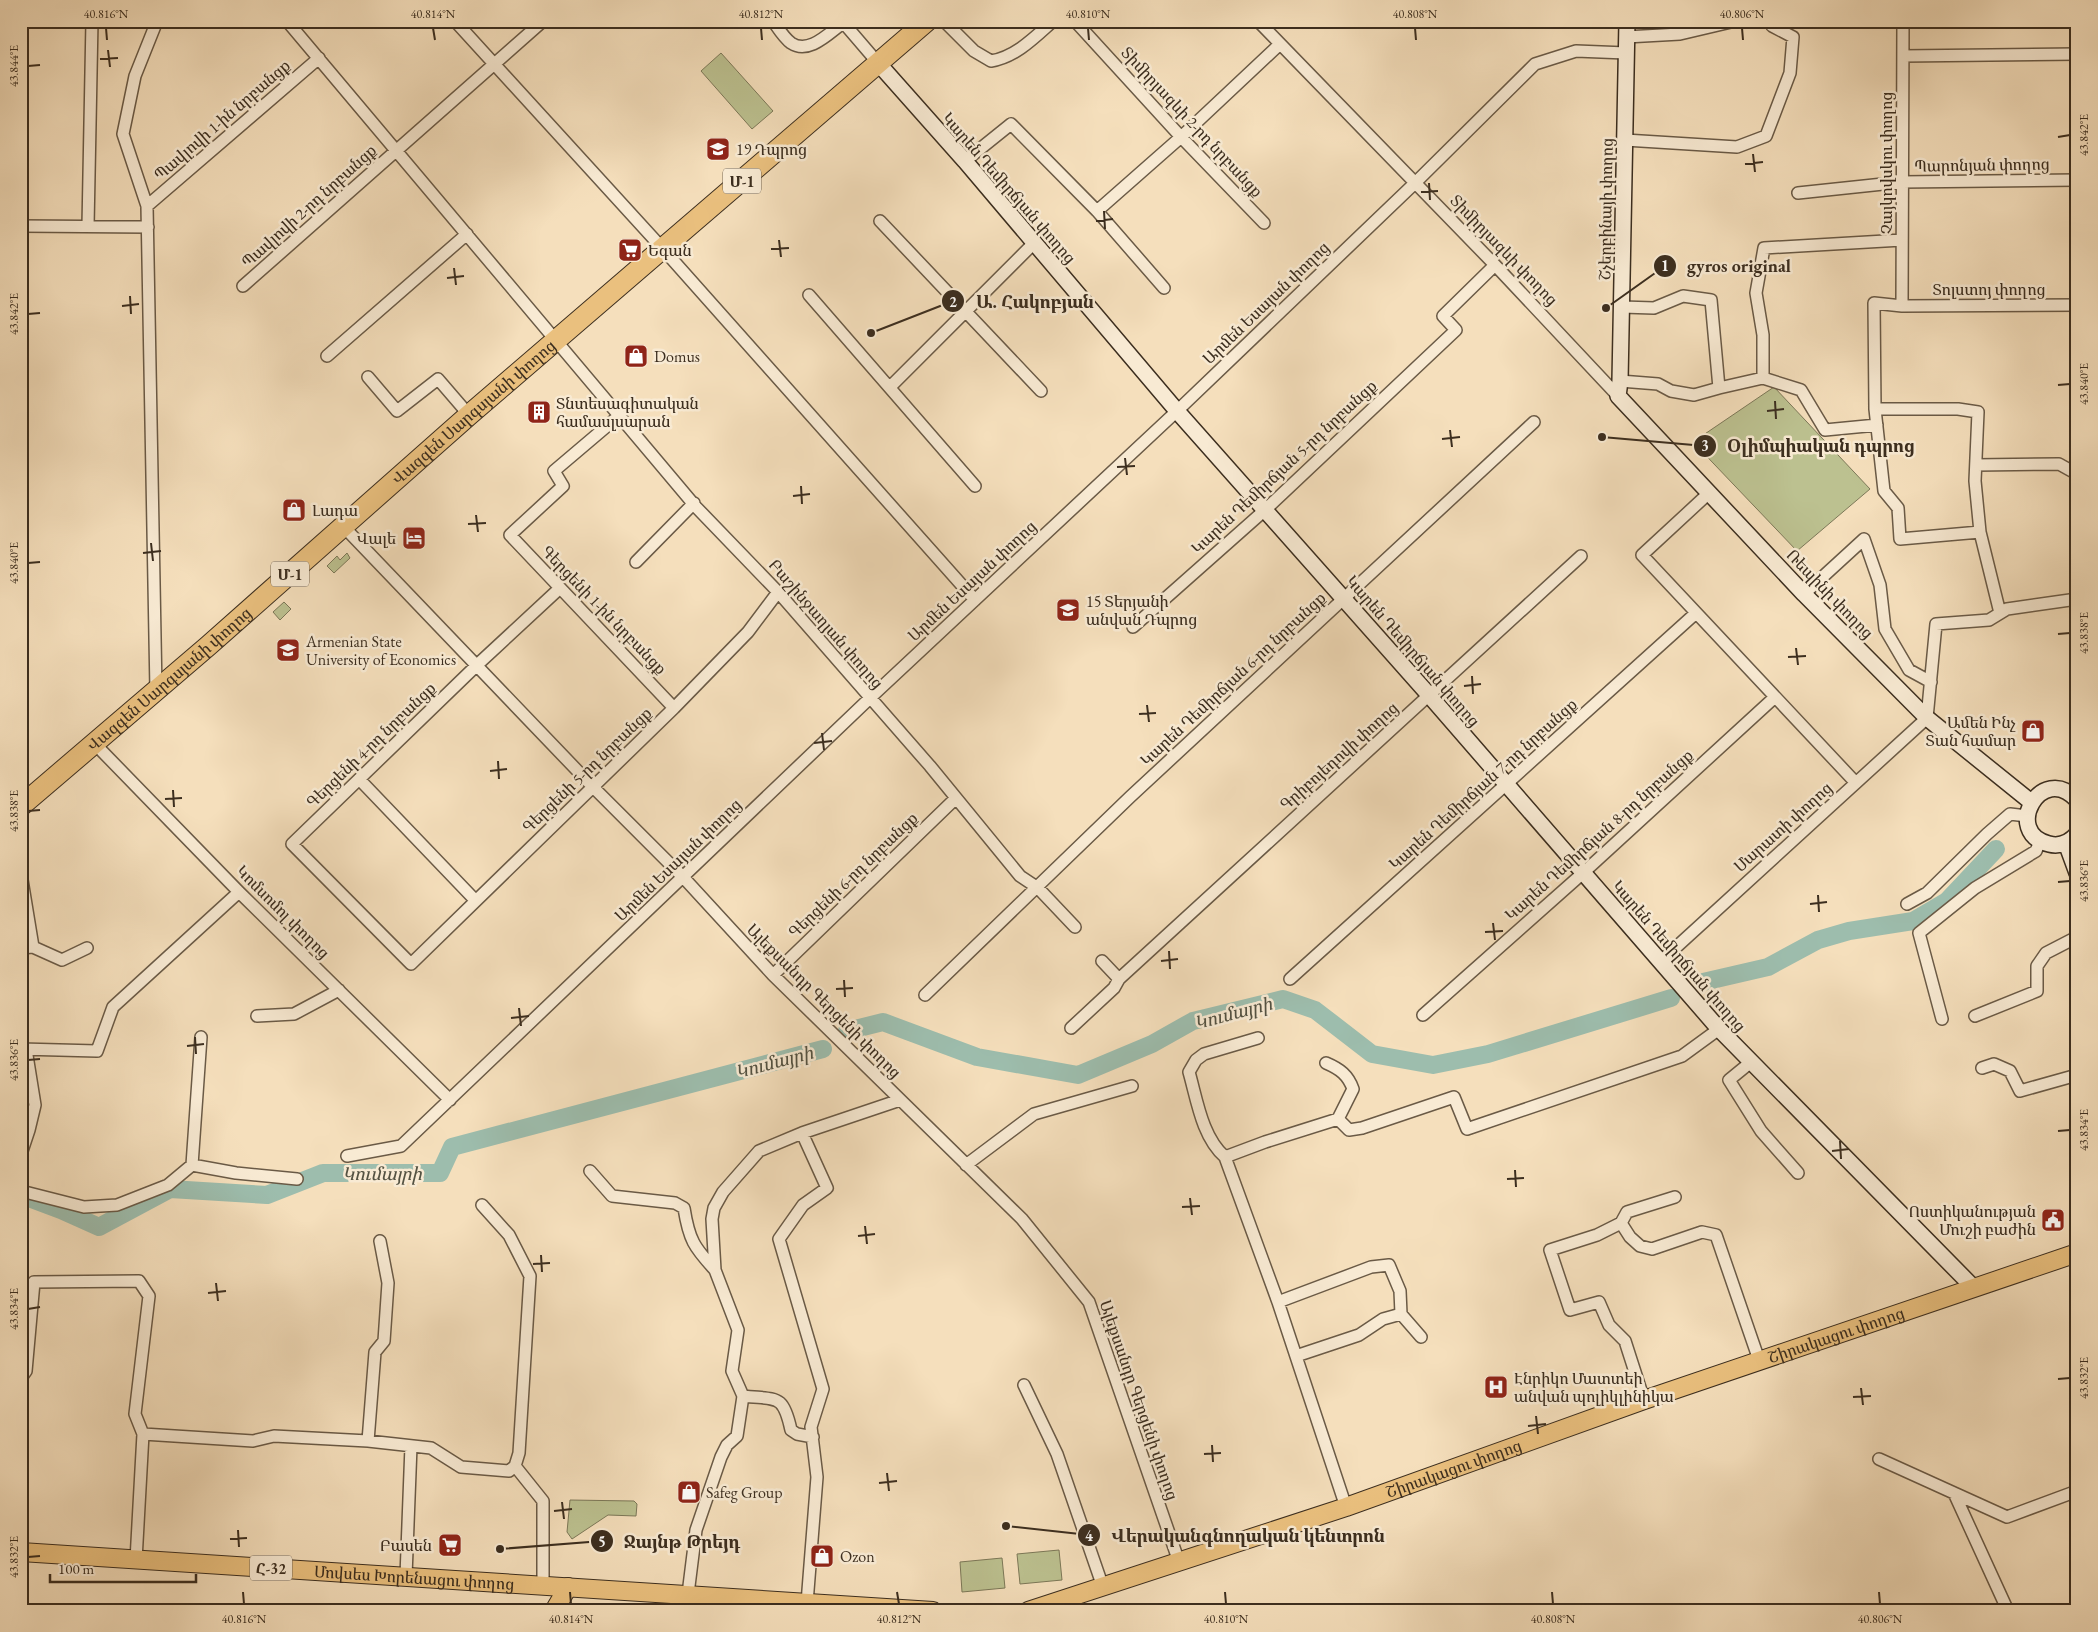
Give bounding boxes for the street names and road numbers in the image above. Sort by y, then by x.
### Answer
street label: Տիմիրյազևի 2-րդ նրբանցք [1117,42,1267,202]
street label: Պավլովի 1-ին նրբանցք [149,55,295,185]
street label: Չայկովսկու փողոց [1876,92,1897,234]
street label: Կարեն Դեմիրճյան փողոց [937,108,1081,268]
street label: Շչերբինայի փողոց [1594,138,1618,280]
street label: Պավլովի 2-րդ նրբանցք [237,140,381,272]
street label: Պարոնյան փողոց [1914,153,2050,177]
road number: Մ-1 [723,168,761,194]
street label: Տիմիրյազևի փողոց [1446,190,1562,310]
street label: Արմեն Եսայան փողոց [1198,237,1334,369]
street label: Տոլստոյ փողոց [1933,279,2045,300]
street label: Վազգեն Սարգսյանի փողոց [387,335,560,489]
street label: Կարեն Դեմիրճյան 5-րդ նրբանցք [1187,375,1381,559]
street label: Արմեն Եսայան փողոց [903,516,1041,646]
street label: Գերցենի 1-ին նրբանցք [537,541,671,679]
street label: Ռեպինի փողոց [1782,545,1878,643]
street label: Բաշինջաղյան փողոց [764,555,888,693]
road number: Մ-1 [271,562,309,586]
street label: Կարեն Դեմիրճյան փողոց [1341,571,1485,731]
street label: Կարեն Դեմիրճյան 6-րդ նրբանցք [1136,587,1330,771]
street label: Վազգեն Սարգսյանի փողոց [82,602,256,756]
street label: Գերցենի 4-րդ նրբանցք [302,678,440,812]
street label: Կարեն Դեմիրճյան 7-րդ նրբանցք [1385,694,1581,874]
street label: Գրիբոյեդովի փողոց [1275,697,1403,815]
street label: Գերցենի 5-րդ նրբանցք [518,703,656,837]
street label: Կարեն Դեմիրճյան 8-րդ նրբանցք [1501,745,1697,925]
street label: Մարատի փողոց [1730,777,1836,877]
street label: Արմեն Եսայան փողոց [610,794,746,926]
street label: Գերցենի 6-րդ նրբանցք [784,808,922,942]
street label: Կոմսոմոլ փողոց [232,861,334,963]
street label: Կարեն Դեմիրճյան փողոց [1607,876,1751,1036]
street label: Ալեքսանդր Գերցենի փողոց [742,919,906,1083]
street label: Ալեքսանդր Գերցենի փողոց [1095,1297,1183,1503]
street label: Շիրակացու փողոց [1765,1302,1907,1368]
street label: Շիրակացու փողոց [1383,1434,1524,1502]
road number: Հ-32 [250,1556,292,1580]
street label: Մովսես Խորենացու փողոց [313,1560,515,1594]

